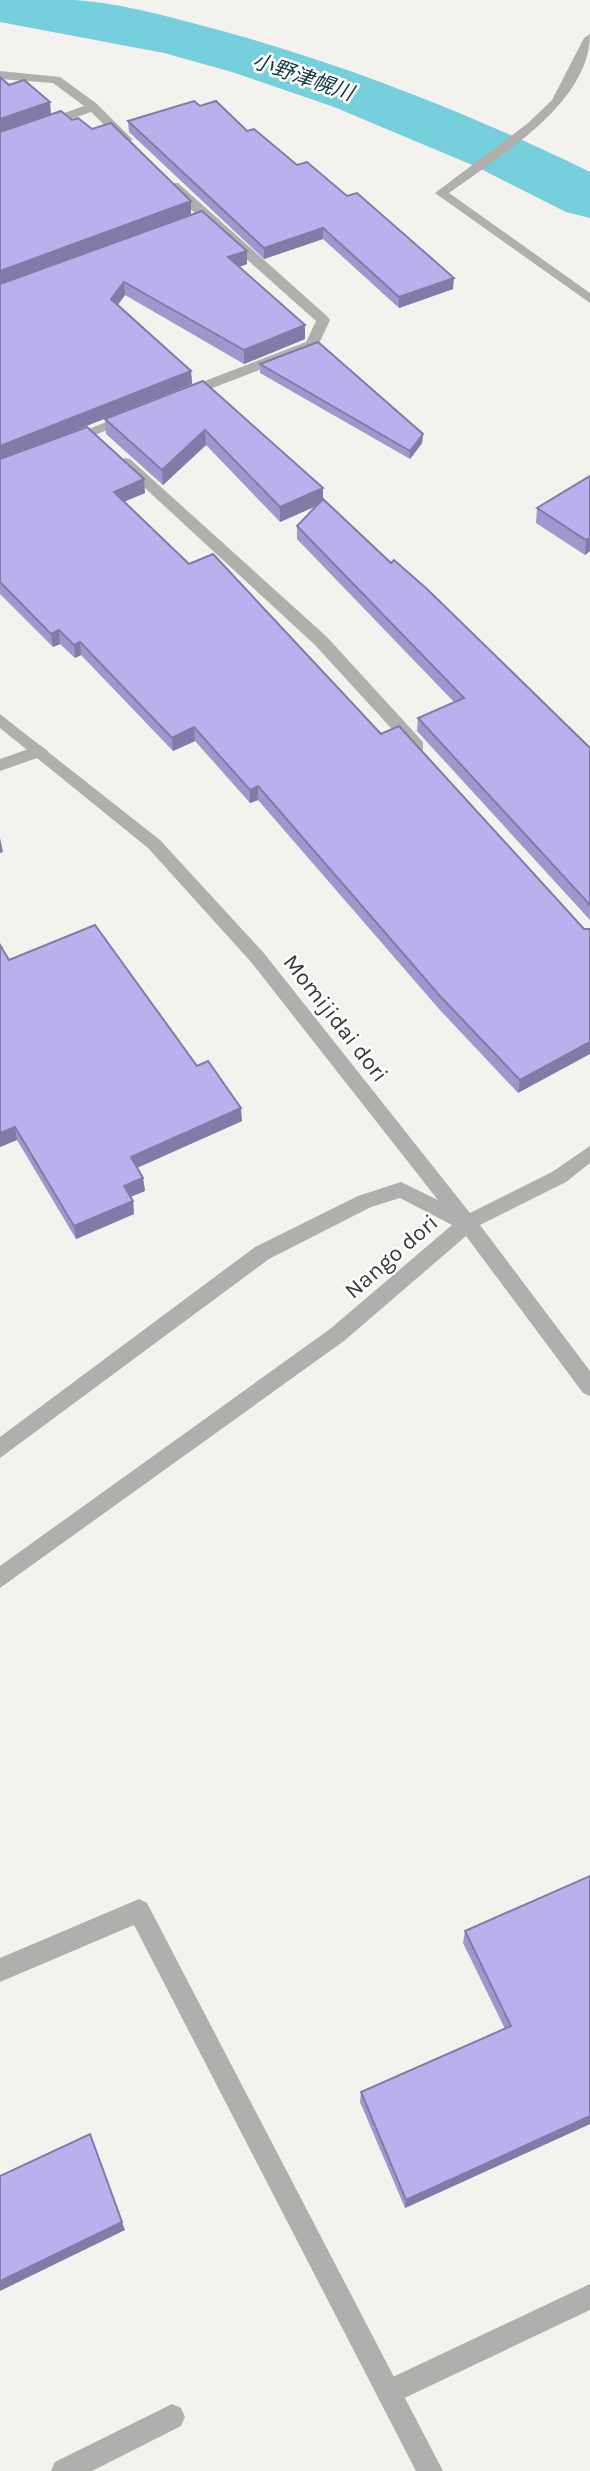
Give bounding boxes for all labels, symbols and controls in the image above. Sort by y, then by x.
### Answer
water label: 小野津幌川 [249,49,358,106]
street label: Momijidai dori [277,949,394,1087]
street label: Nango dori [339,1209,443,1304]

